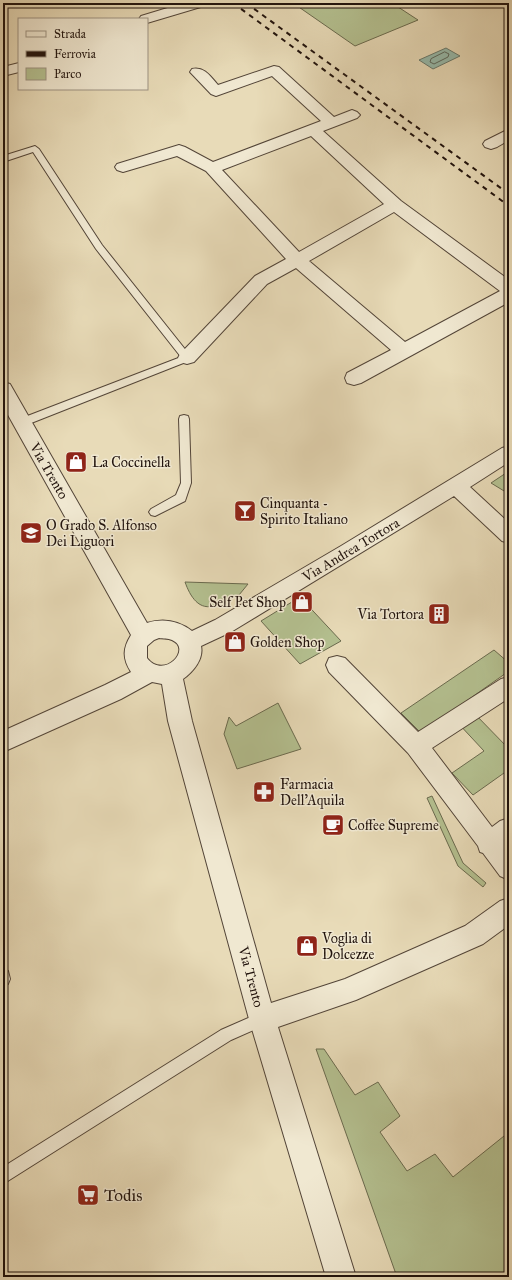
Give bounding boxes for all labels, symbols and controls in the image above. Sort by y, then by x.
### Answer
legend [18,18,148,90]
text: Strada [54,27,87,41]
text: Ferrovia [54,47,97,61]
text: Parco [54,67,81,81]
street label: Via Trento [26,439,72,502]
shop icon: La Coccinella [63,449,89,475]
place label: La Coccinella [92,454,171,471]
place label: Cinquanta - Spirito Italiano [260,495,348,528]
bar icon: Cinquanta - Spirito Italiano [232,498,258,524]
street label: Via Andrea Tortora [298,514,403,586]
place label: O Grado S. Alfonso Dei Liguori [46,517,157,550]
school or university icon: O Grado S. Alfonso Dei Liguori [18,520,44,546]
shop icon: Self Pet Shop [289,589,315,615]
place label: Self Pet Shop [209,594,286,611]
building icon: Via Tortora [426,601,452,627]
place label: Via Tortora [356,606,424,623]
shop icon: Golden Shop [222,629,248,655]
place label: Golden Shop [250,634,324,651]
place label: Farmacia Dell'Aquila [280,776,344,810]
pharmacy icon: Farmacia Dell'Aquila [251,779,277,805]
cafe icon: Coffee Supreme [320,812,346,838]
place label: Coffee Supreme [348,817,439,834]
place label: Voglia di Dolcezze [321,930,375,963]
shop icon: Voglia di Dolcezze [294,933,320,959]
street label: Via Trento [234,944,267,1009]
supermarket icon: Todis [75,1182,101,1208]
place label: Todis [104,1185,142,1206]

